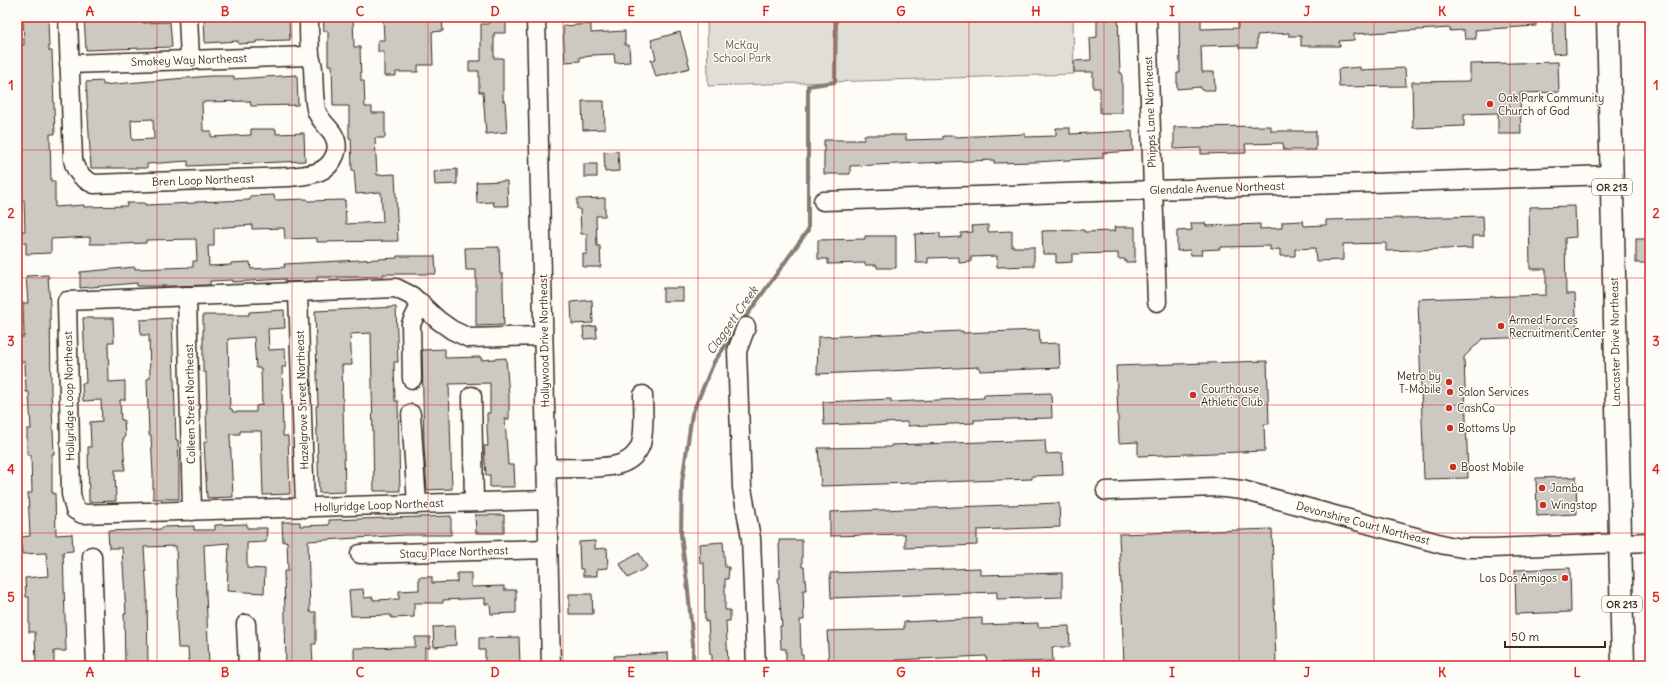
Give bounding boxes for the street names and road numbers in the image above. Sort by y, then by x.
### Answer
street label: Smokey Way Northeast [131,51,248,69]
street label: Phipps Lane Northeast [1141,56,1159,168]
street label: Bren Loop Northeast [152,171,255,189]
street label: Glendale Avenue Northeast [1149,179,1285,197]
road number: OR 213 [1592,179,1632,195]
street label: Hollywood Drive Northeast [536,274,552,408]
street label: Lancaster Drive Northeast [1607,277,1623,407]
street label: Hazelgrove Street Northeast [293,330,311,470]
street label: Hollyridge Loop Northeast [61,331,77,461]
street label: Colleen Street Northeast [182,343,198,464]
street label: Hollyridge Loop Northeast [314,496,444,514]
street label: Devonshire Court Northeast [1295,498,1432,548]
street label: Stacy Place Northeast [399,543,509,561]
road number: OR 213 [1602,596,1642,612]

